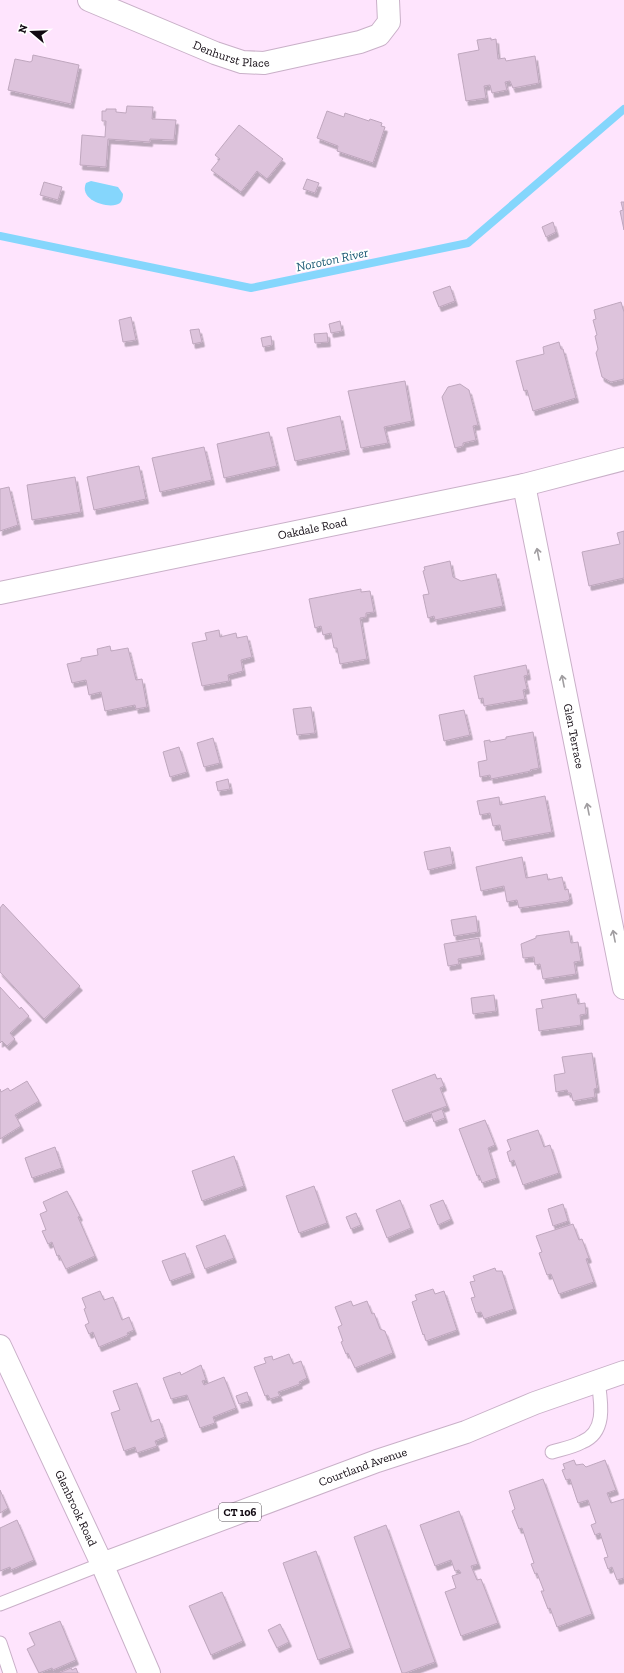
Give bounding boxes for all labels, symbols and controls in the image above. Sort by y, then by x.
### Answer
north arrow [12,12,52,52]
text: N [16,22,31,35]
street label: Denhurst Place [191,38,271,70]
water label: Noroton River [295,244,370,274]
street label: Oakdale Road [277,515,349,543]
one-way arrow [534,548,542,561]
one-way arrow [559,675,567,688]
street label: Glen Terrace [561,702,587,770]
one-way arrow [584,803,592,816]
one-way arrow [609,930,617,943]
street label: Courtland Avenue [317,1445,409,1489]
street label: Glenbrook Road [52,1468,100,1549]
road number: CT 106 [219,1503,261,1521]

